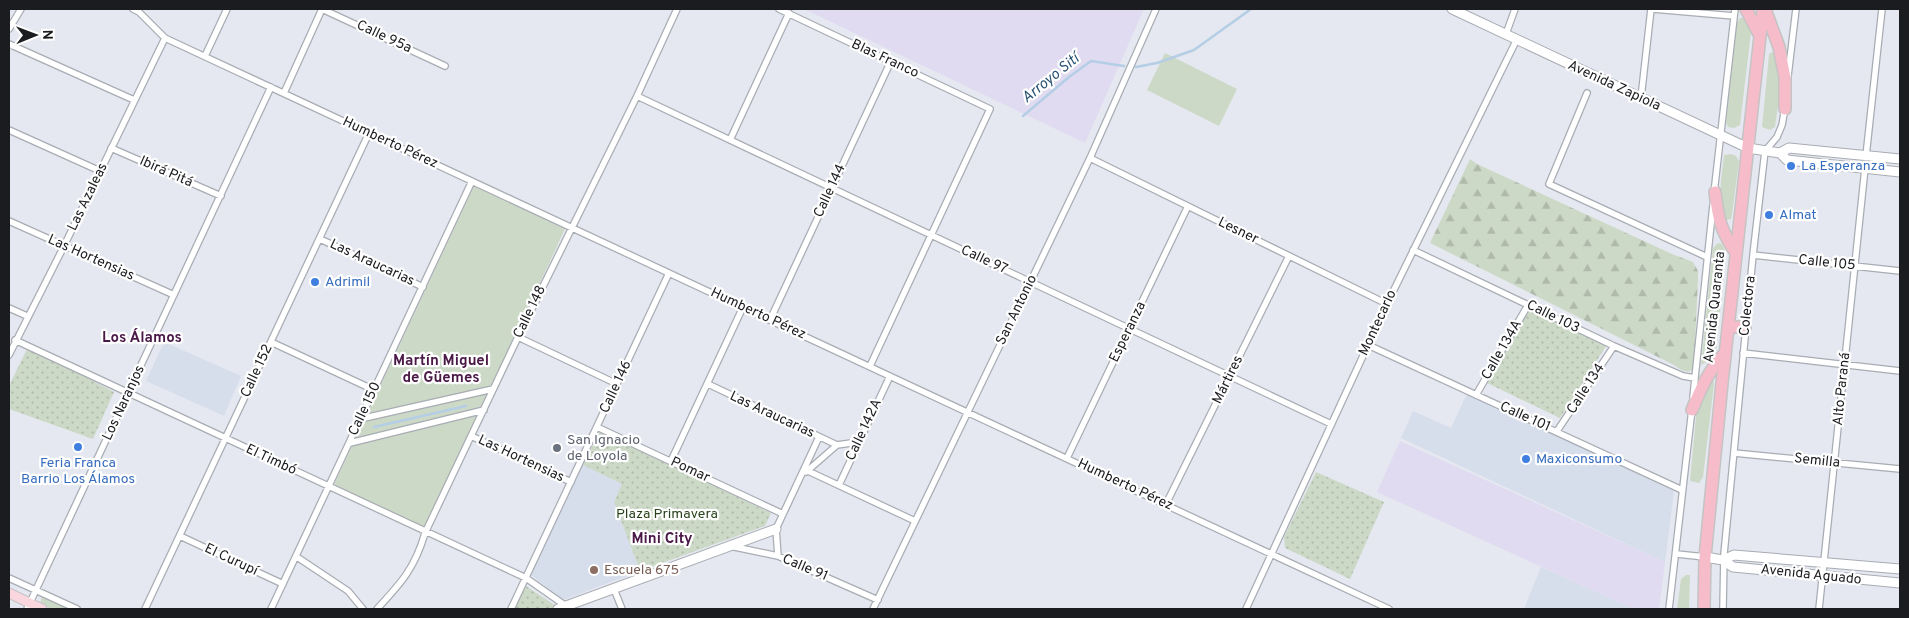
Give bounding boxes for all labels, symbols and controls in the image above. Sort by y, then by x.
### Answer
north arrow [10,10,60,60]
street label: Calle 95a [354,17,414,57]
text: N [38,30,55,40]
street label: Blas Franco [848,36,922,82]
water label: Arroyo Sití [1018,48,1086,108]
street label: Avenida Zapiola [1565,57,1663,115]
street label: Humberto Pérez [340,113,440,173]
street label: Ibirá Pitá [137,153,195,191]
place label: La Esperanza [1801,158,1885,175]
street label: Las Azaleas [64,160,112,234]
marker: La Esperanza [1785,160,1797,172]
street label: Calle 144 [810,162,850,220]
place label: Almat [1779,207,1817,224]
marker: Almat [1763,209,1775,221]
street label: Lesner [1215,214,1262,248]
street label: Las Hortensias [45,231,137,285]
street label: Las Araucarias [327,236,417,290]
street label: Calle 97 [958,242,1010,278]
street label: Avenida Quaranta [1701,250,1729,364]
street label: Calle 105 [1798,252,1856,274]
street label: San Antonio [993,272,1041,348]
place label: Adrimil [325,274,370,291]
street label: Colectora [1736,275,1760,337]
marker: Adrimil [309,276,321,288]
street label: Calle 148 [510,283,550,341]
street label: Humberto Pérez [708,284,808,344]
street label: Montecarlo [1355,287,1401,359]
street label: Calle 103 [1524,297,1582,337]
street label: Esperanza [1106,299,1150,365]
street label: Calle 134A [1478,317,1526,383]
district label: Los Álamos [102,328,182,348]
street label: Calle 152 [237,342,277,400]
district label: Martín Miguel de Güemes [393,352,489,388]
street label: Alto Paraná [1830,352,1854,426]
street label: Mártires [1209,353,1247,407]
street label: Calle 146 [596,358,636,416]
street label: Calle 134 [1563,360,1609,418]
street label: Los Naranjos [99,363,149,443]
street label: Calle 150 [345,379,385,439]
street label: Las Araucarias [727,388,817,442]
street label: Calle 142A [842,396,886,464]
street label: Calle 101 [1497,398,1553,436]
street label: Las Hortensias [475,432,567,486]
place label: San Ignacio de Loyola [567,432,640,465]
marker: Feria Franca Barrio Los Álamos [72,441,84,453]
street label: El Timbó [243,441,299,479]
marker: San Ignacio de Loyola [551,442,563,454]
street label: Semilla [1793,450,1841,472]
place label: Maxiconsumo [1536,451,1622,468]
marker: Maxiconsumo [1520,453,1532,465]
street label: Pomar [668,454,713,487]
place label: Feria Franca Barrio Los Álamos [21,455,135,488]
street label: Humberto Pérez [1075,455,1175,515]
park label: Plaza Primavera [616,506,718,523]
district label: Mini City [631,530,693,549]
street label: El Curupí [202,540,262,580]
street label: Calle 91 [780,551,830,585]
street label: Avenida Aguado [1760,561,1863,589]
place label: Escuela 675 [604,562,679,579]
marker: Escuela 675 [588,564,600,576]

